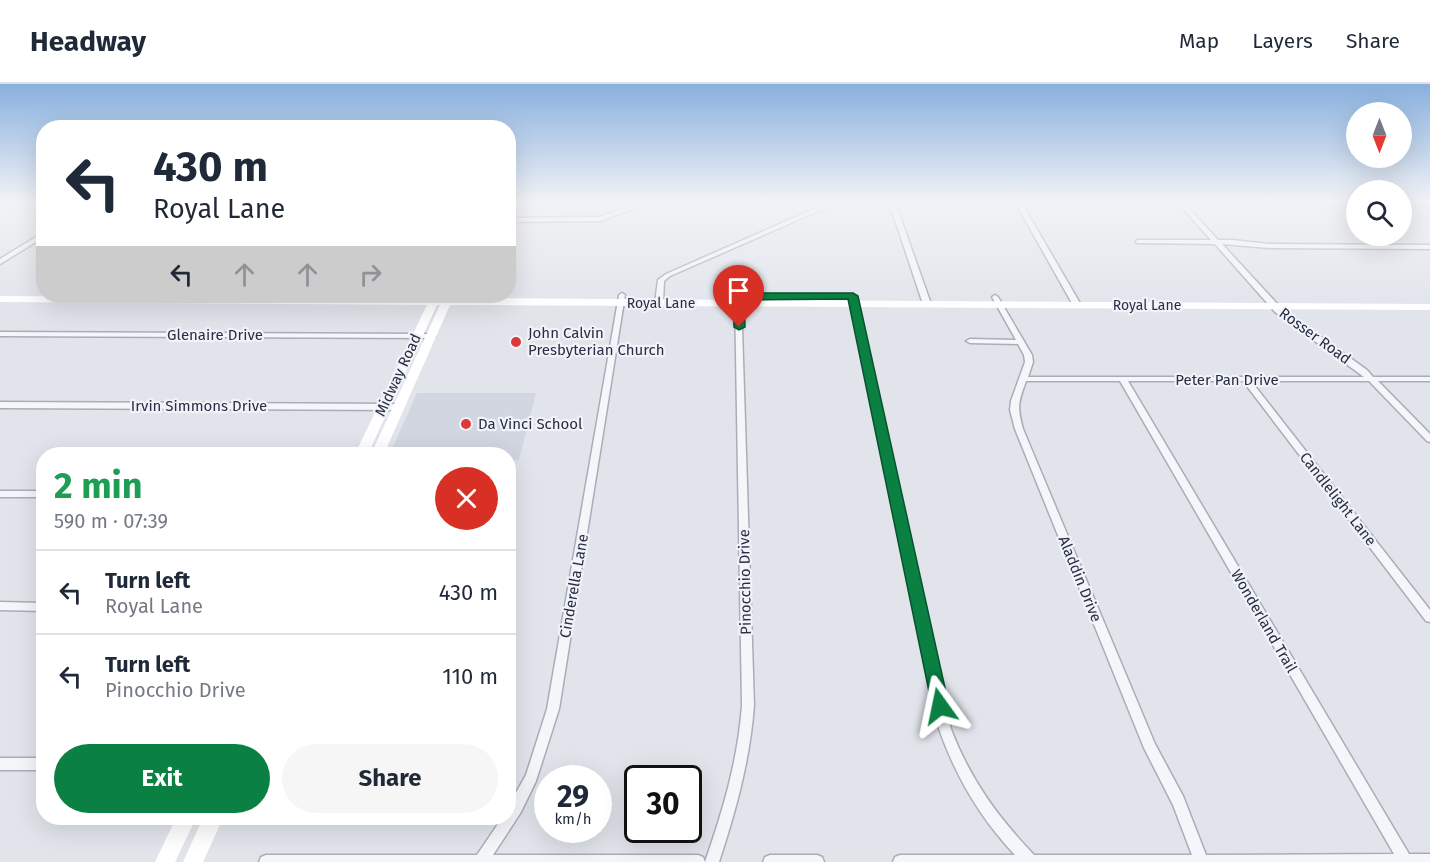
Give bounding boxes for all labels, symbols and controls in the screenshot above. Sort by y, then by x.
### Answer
text: Headway [30,25,146,58]
text: Map [1179,28,1219,54]
text: Layers [1252,28,1313,54]
text: Share [1346,28,1400,54]
north arrow [1346,102,1412,168]
map controls [1346,102,1412,246]
text: 430 m [153,142,268,192]
icon: left [54,144,132,222]
button: search [1346,180,1412,246]
text: Royal Lane [153,193,285,225]
icon: left [165,258,198,291]
icon: ahead [228,258,261,291]
icon: ahead [291,258,324,291]
icon: right [354,258,387,291]
pin [713,265,764,327]
icon: arrive [722,274,755,307]
street label: Royal Lane [627,295,695,312]
street label: Royal Lane [1113,297,1181,314]
street label: Rosser Road [1276,304,1354,368]
place label: John Calvin Presbyterian Church [528,324,665,359]
street label: Glenaire Drive [167,326,263,344]
street label: Midway Road [371,331,425,419]
marker: John Calvin Presbyterian Church [509,335,523,349]
street label: Peter Pan Drive [1175,371,1279,389]
street label: Irvin Simmons Drive [131,397,267,415]
place label: Da Vinci School [478,415,583,433]
marker: Da Vinci School [459,417,473,431]
street label: Candlelight Lane [1296,449,1380,549]
text: 2 min [54,464,143,508]
button: close [435,467,498,530]
text: 590 m · 07:39 [54,509,168,533]
street label: Pinocchio Drive [735,529,755,635]
street label: Cinderella Lane [556,533,592,639]
street label: Aladdin Drive [1055,533,1105,625]
street label: Wonderland Trail [1227,566,1301,676]
text: Turn left [105,567,190,594]
icon: left [54,576,87,609]
text: 430 m [439,579,498,606]
text: Royal Lane [105,594,203,618]
text: Turn left [105,651,190,678]
icon: left [54,660,87,693]
text: 110 m [442,663,498,690]
position arrow [908,674,972,738]
text: Pinocchio Drive [105,678,246,702]
button: Exit [54,744,270,813]
button: Share [282,744,498,813]
speed limit sign: 30 [624,765,702,843]
text: 29 [557,779,589,815]
text: km/h [554,810,592,828]

